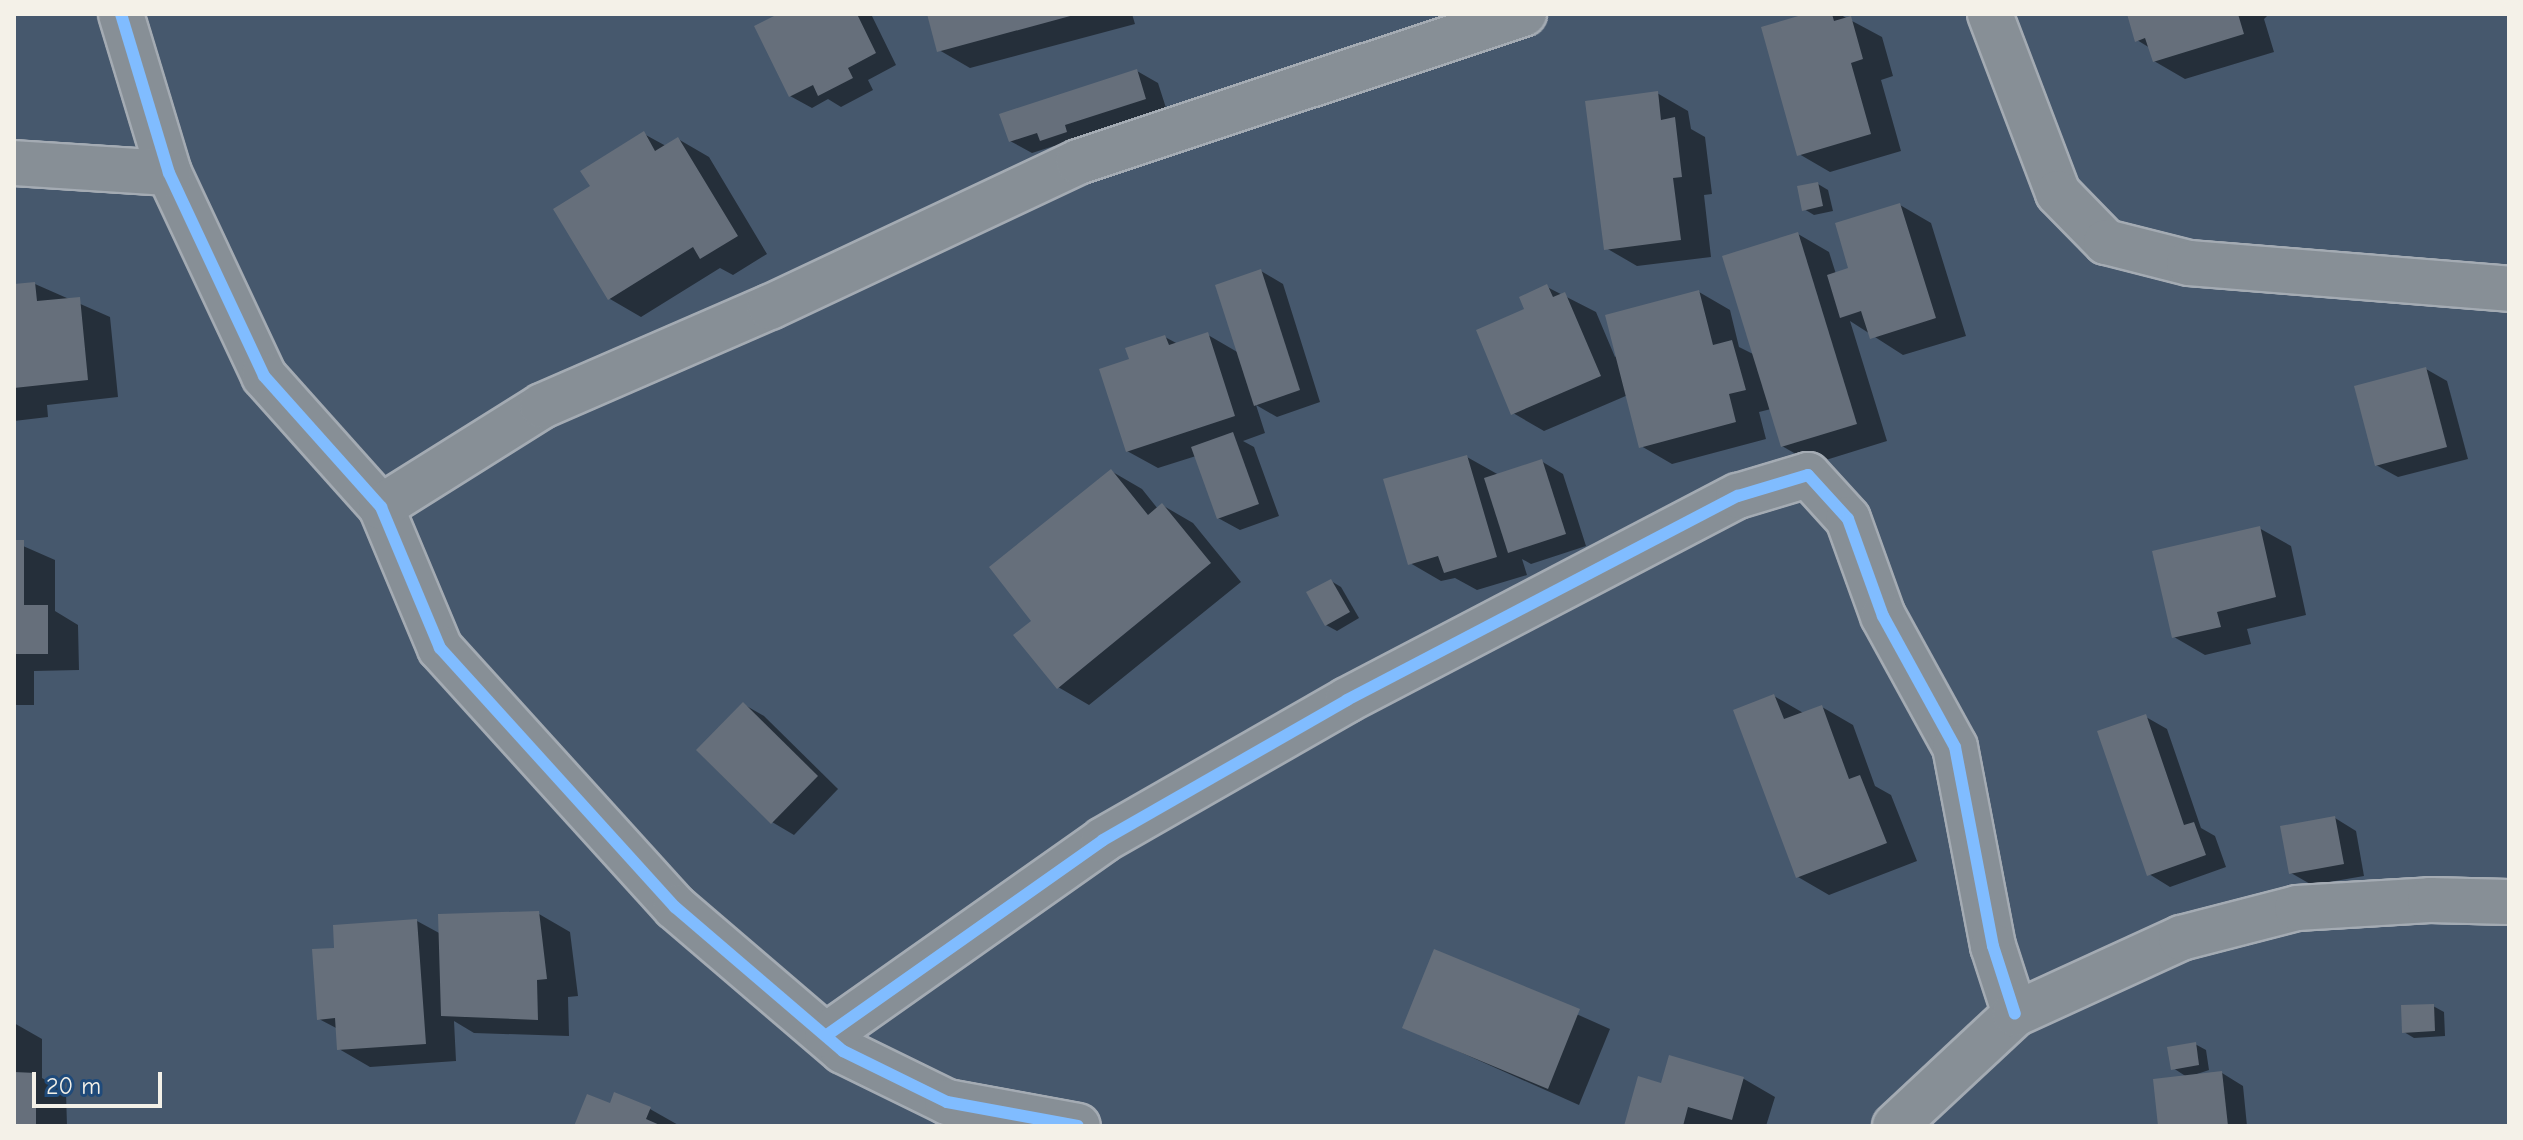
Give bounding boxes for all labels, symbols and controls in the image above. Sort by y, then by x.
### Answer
scale bar [36,1056,166,1106]
text: 20 m [46,1072,101,1100]

